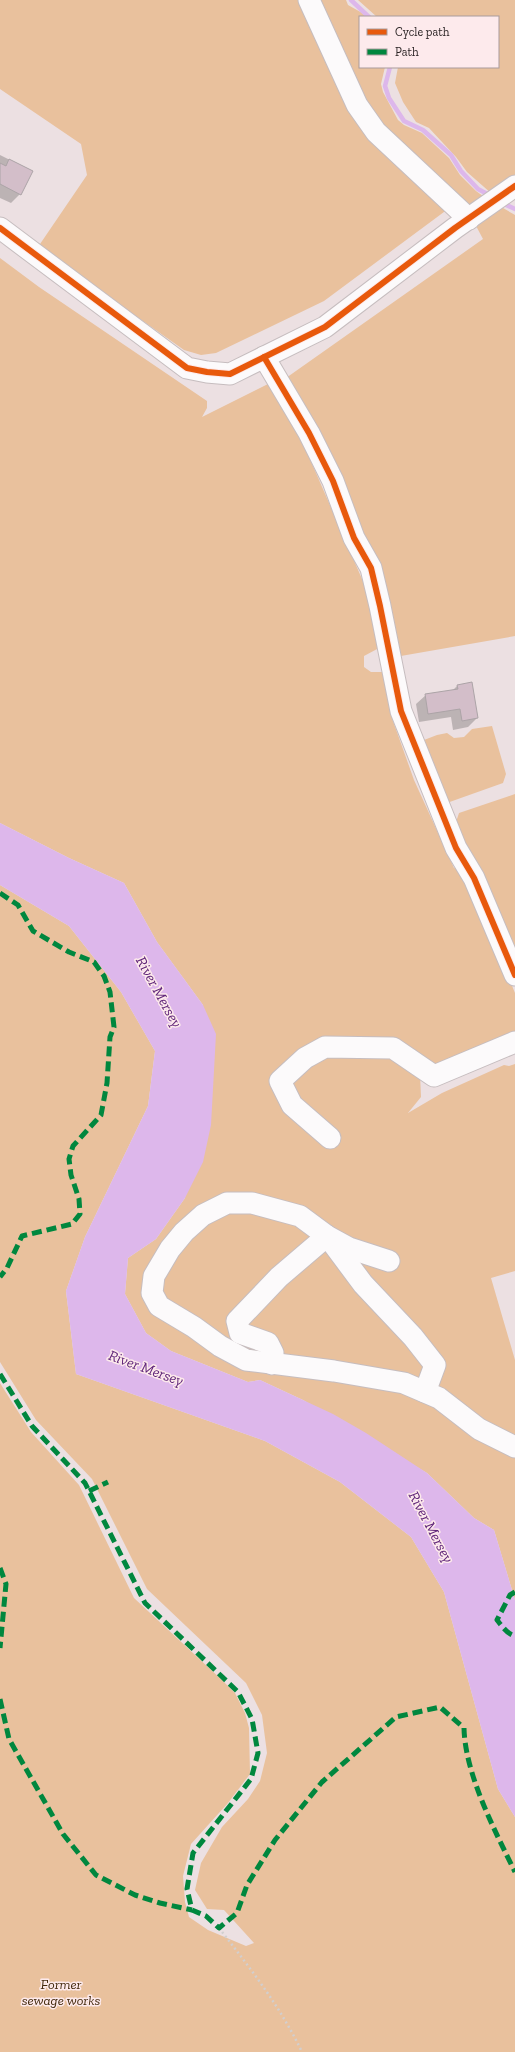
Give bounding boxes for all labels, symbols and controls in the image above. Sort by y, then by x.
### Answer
legend [359,16,499,68]
text: Cycle path [395,25,450,39]
text: Path [395,45,419,59]
water label: River Mersey [132,953,186,1031]
water label: River Mersey [106,1346,186,1390]
water label: River Mersey [405,1488,457,1566]
park label: Former sewage works [22,1976,100,2009]

